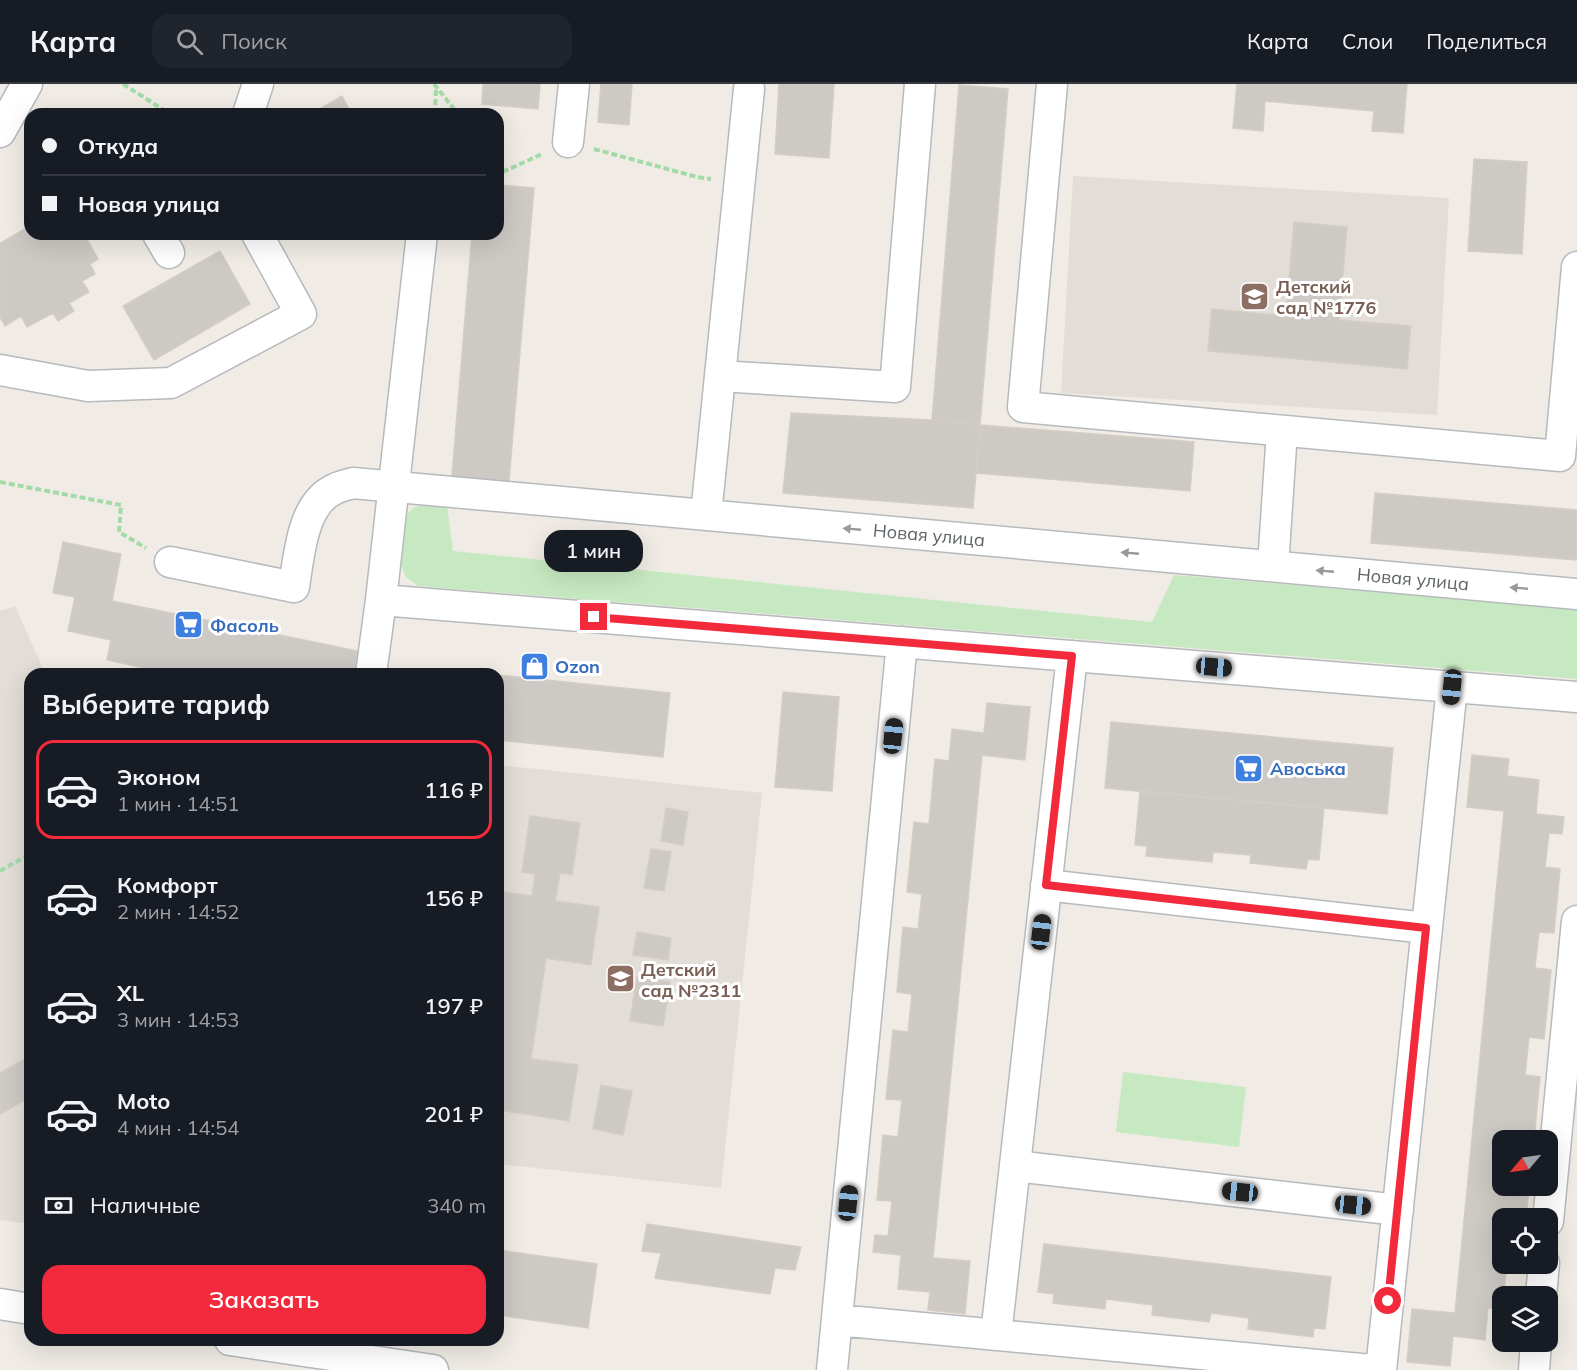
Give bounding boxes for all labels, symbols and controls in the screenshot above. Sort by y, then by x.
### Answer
search box [152,14,572,68]
text: Карта [30,24,116,59]
icon: search [173,25,206,58]
text: Поиск [221,27,287,55]
text: Карта [1247,28,1309,54]
text: Слои [1342,28,1393,54]
text: Поделиться [1426,28,1547,54]
text: Откуда [78,132,158,160]
text: Новая улица [78,190,220,218]
place label: Детский сад №1776 [1276,275,1377,319]
school or university icon: Детский сад №1776 [1239,280,1271,312]
street label: Новая улица [872,519,986,551]
one-way arrow [843,524,862,533]
callout: 1 мин [544,530,644,572]
text: 1 мин [566,538,621,563]
one-way arrow [1121,549,1140,558]
street label: Новая улица [1356,563,1470,595]
one-way arrow [1315,566,1334,576]
one-way arrow [1509,583,1528,593]
route end [580,603,607,630]
supermarket icon: Фасоль [173,609,205,641]
place label: Фасоль [210,614,279,637]
shop icon: Ozon [518,650,550,682]
place label: Ozon [555,655,600,678]
car [1195,656,1233,678]
car [1441,668,1463,706]
text: Выберите тариф [42,687,270,721]
car [882,717,904,755]
supermarket icon: Авоська [1233,752,1265,784]
place label: Авоська [1270,757,1346,780]
icon: car [45,763,99,817]
text: Эконом [117,763,201,791]
text: 116 ₽ [424,776,483,804]
text: 1 мин · 14:51 [117,791,239,816]
icon: car [45,871,99,925]
text: Комфорт [117,871,218,899]
text: 156 ₽ [424,884,483,912]
text: 2 мин · 14:52 [117,899,239,924]
car [1030,913,1052,951]
place label: Детский сад №2311 [641,958,741,1002]
school or university icon: Детский сад №2311 [604,963,636,995]
icon: car [45,979,99,1033]
text: XL [117,979,144,1007]
text: 197 ₽ [424,992,483,1020]
text: 3 мин · 14:53 [117,1007,239,1032]
icon: car [45,1087,99,1141]
text: Moto [117,1087,170,1115]
text: 201 ₽ [424,1100,483,1128]
text: 4 мин · 14:54 [117,1115,239,1140]
north arrow [1492,1130,1558,1196]
map controls [1492,1130,1558,1352]
car [1221,1181,1259,1203]
car [837,1184,859,1222]
icon: cash [42,1189,75,1222]
text: Наличные [90,1191,200,1219]
text: 340 m [427,1193,486,1218]
car [1334,1194,1372,1216]
button: locate [1492,1208,1558,1274]
button: Заказать [42,1265,486,1334]
button: layers [1492,1286,1558,1352]
route start [1374,1287,1401,1314]

